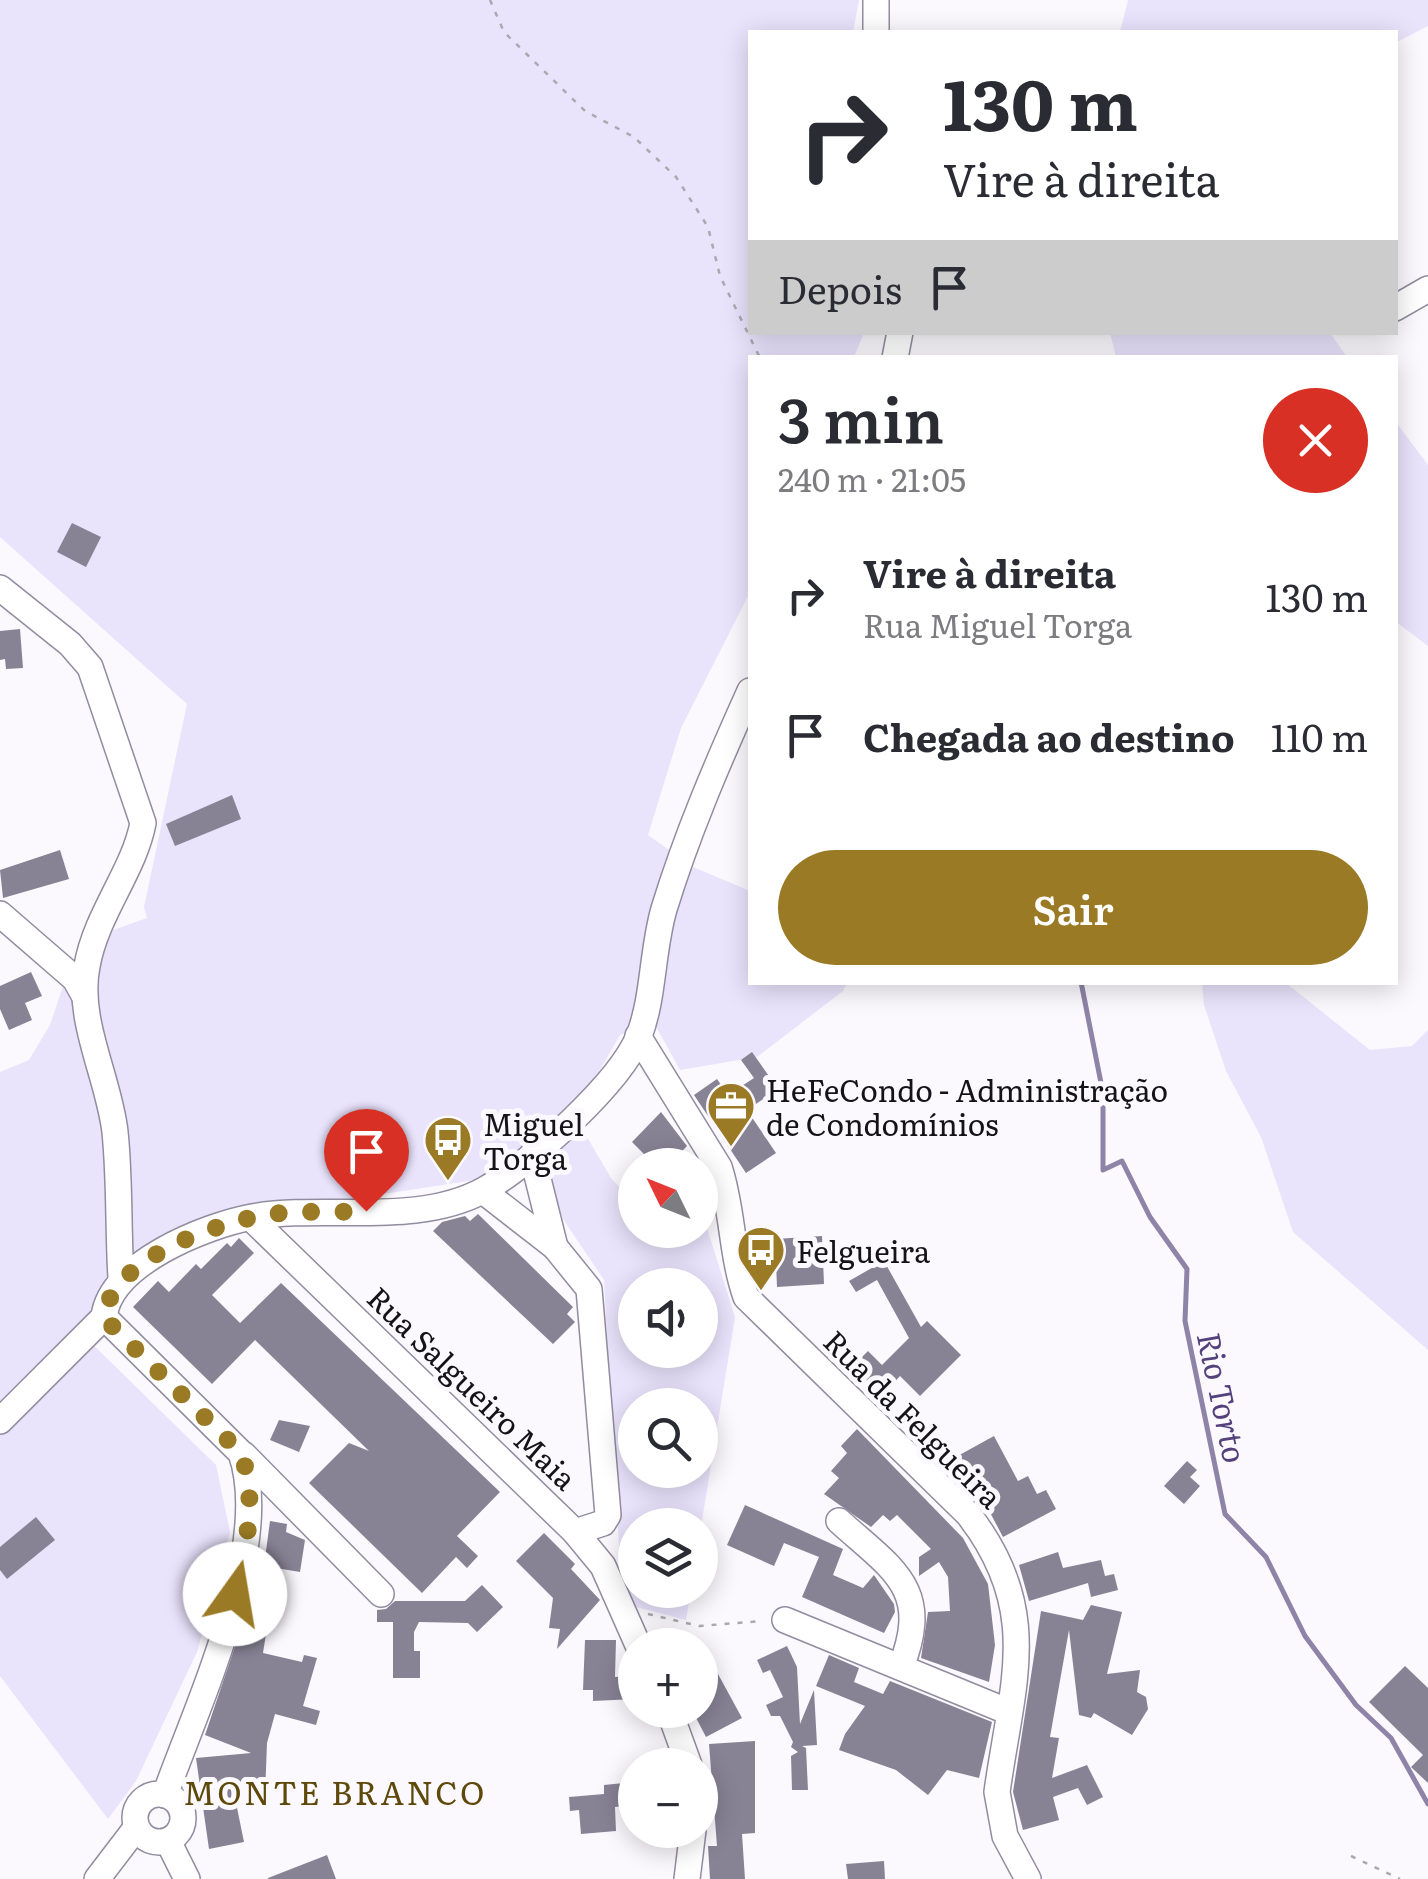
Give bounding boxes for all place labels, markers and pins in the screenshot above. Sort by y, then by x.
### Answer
place label: HeFeCondo - Administração de Condomínios [766,1067,1168,1145]
office icon: HeFeCondo - Administração de Condomínios [705,1080,757,1148]
place label: Miguel Torga [483,1101,584,1179]
pin [324,1109,409,1212]
bus stop icon: Miguel Torga [422,1114,474,1182]
bus stop icon: Felgueira [735,1224,787,1292]
place label: Felgueira [796,1228,931,1272]

